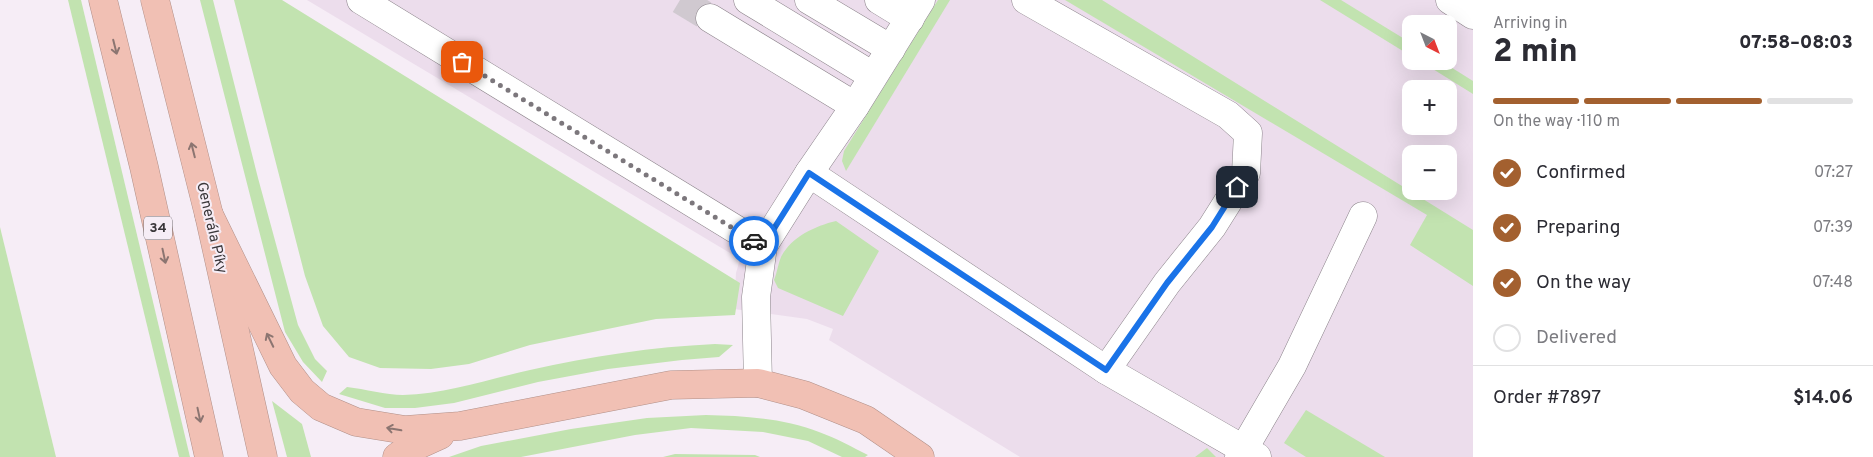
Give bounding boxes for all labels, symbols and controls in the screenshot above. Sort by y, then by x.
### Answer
text: Arriving in [1493,14,1568,34]
north arrow [1402,15,1458,70]
map controls [1402,15,1457,200]
text: 07:58–08:03 [1739,31,1853,55]
text: 2 min [1493,33,1578,73]
one-way arrow [111,39,120,55]
pin [441,41,483,83]
icon: bag [448,48,476,76]
button: + [1402,80,1457,135]
text: On the way · 110 m [1493,112,1620,132]
one-way arrow [187,143,197,159]
button: − [1402,145,1457,200]
icon: check [1493,159,1521,187]
text: Confirmed [1536,161,1626,185]
text: 07:27 [1814,163,1853,183]
pin [1216,166,1258,208]
icon: home [1223,173,1251,201]
street label: Generála Píky [191,180,231,276]
icon: check [1493,214,1521,242]
courier [729,216,779,266]
text: Preparing [1536,216,1620,240]
road number: 34 [144,217,172,240]
text: 07:39 [1813,218,1853,238]
icon: car [740,227,768,255]
one-way arrow [160,248,169,264]
icon: check [1493,269,1521,297]
text: On the way [1536,271,1631,295]
text: 07:48 [1812,273,1853,293]
text: Delivered [1536,326,1617,350]
one-way arrow [265,332,275,347]
text: Order #7897 [1493,386,1601,410]
text: $14.06 [1793,386,1853,410]
one-way arrow [195,407,205,423]
one-way arrow [387,423,403,433]

